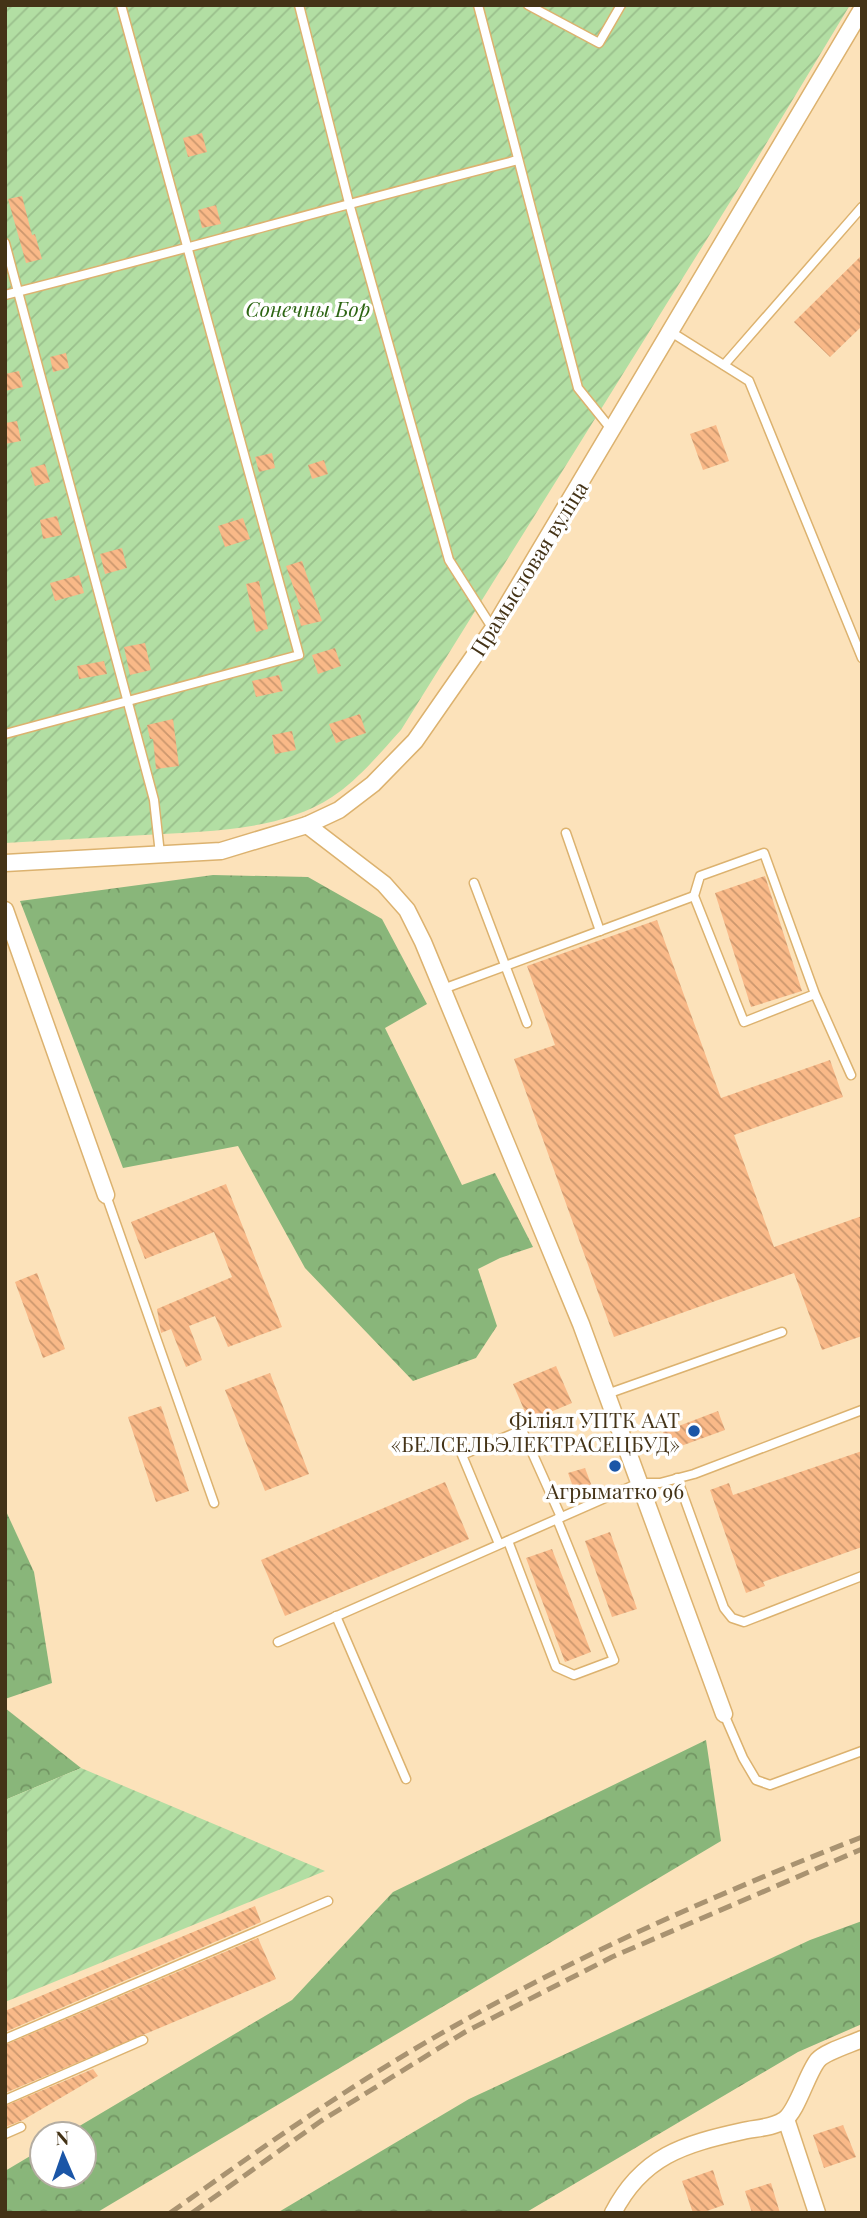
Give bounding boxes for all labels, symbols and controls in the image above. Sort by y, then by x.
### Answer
park label: Сонечны Бор [246,294,370,322]
street label: Прамысловая вуліца [463,475,594,661]
place label: Філіял УПТК ААТ «БЕЛСЕЛЬЭЛЕКТРАСЕЦБУД» [391,1405,680,1457]
marker: Філіял УПТК ААТ «БЕЛСЕЛЬЭЛЕКТРАСЕЦБУД» [686,1423,702,1439]
marker: Агрыматко 96 [607,1458,623,1474]
place label: Агрыматко 96 [545,1476,684,1504]
north arrow [28,2120,98,2190]
text: N [55,2124,70,2150]

